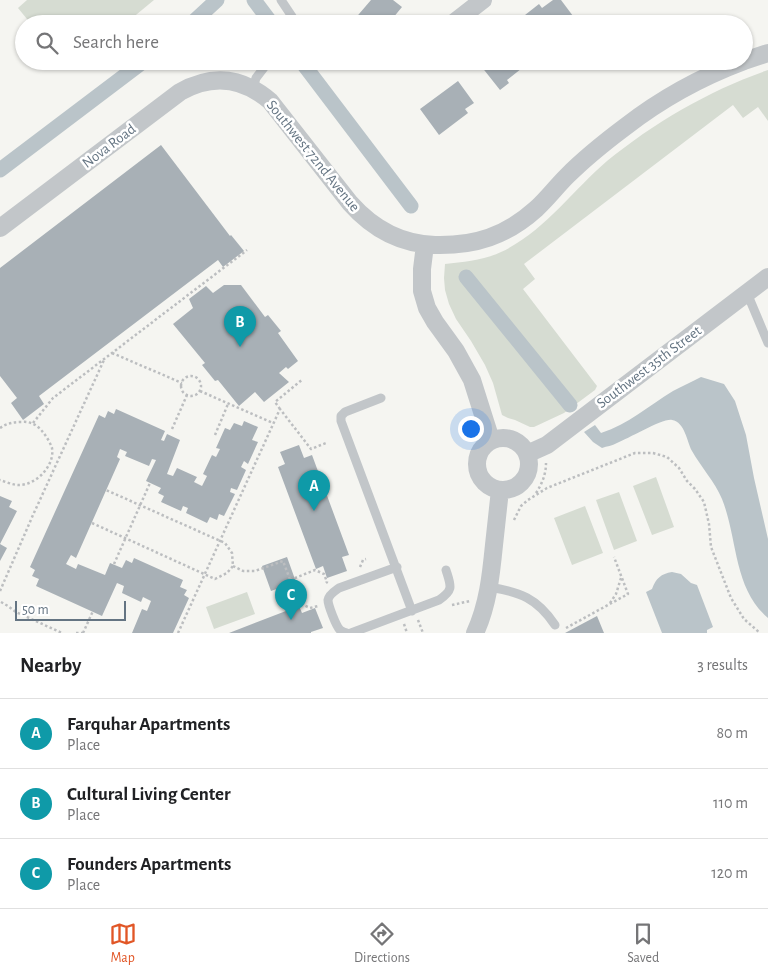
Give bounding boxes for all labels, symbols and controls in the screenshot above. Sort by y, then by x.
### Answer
search box [15,15,753,70]
icon: search [33,29,61,57]
text: Search here [73,33,159,52]
street label: Southwest 72nd Avenue [264,97,362,215]
street label: Nova Road [80,121,139,171]
pin: B [224,306,256,347]
street label: Southwest 35th Street [594,323,704,411]
your location [458,416,484,442]
pin: A [298,470,330,511]
pin: C [275,579,307,620]
scale bar [15,598,126,621]
text: 50 m [22,603,49,617]
text: Nearby [20,655,81,676]
text: 3 results [697,657,748,673]
text: Farquhar Apartments [67,715,230,734]
text: A [31,725,41,741]
text: 80 m [717,725,748,741]
text: Place [67,737,100,753]
text: Cultural Living Center [67,785,231,804]
text: B [31,795,41,811]
text: 110 m [713,795,748,811]
text: Place [67,807,100,823]
text: Founders Apartments [67,855,231,874]
text: C [32,865,40,881]
text: 120 m [711,865,748,881]
text: Place [67,877,100,893]
tab: Map [109,920,137,967]
tab: Directions [354,920,410,967]
tab: Saved [627,920,659,967]

